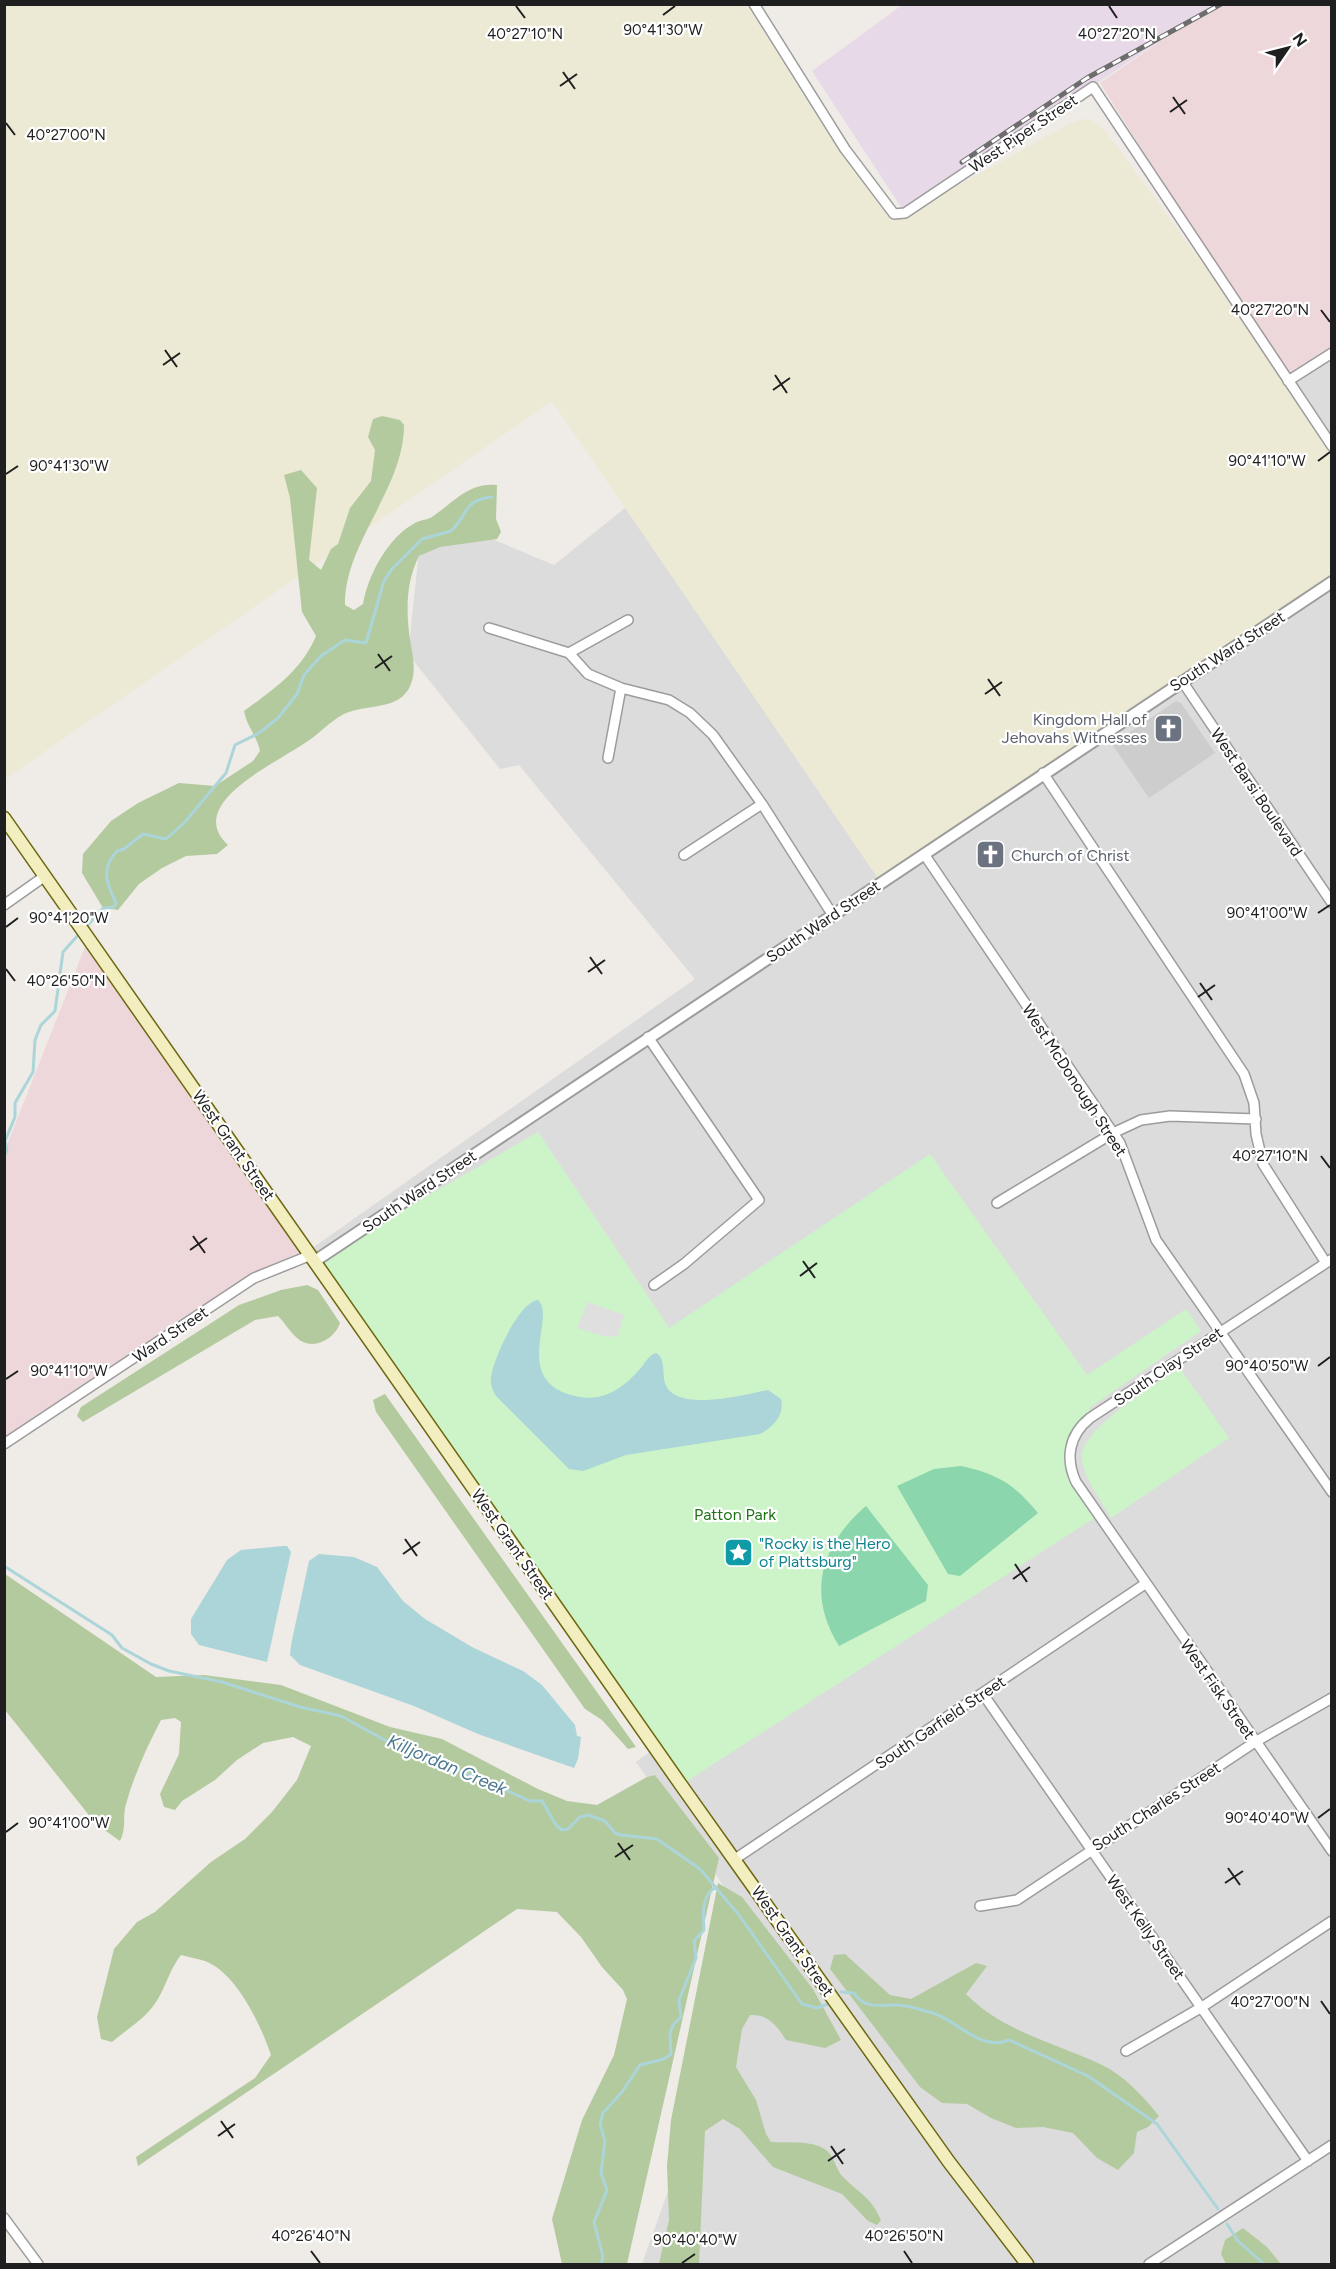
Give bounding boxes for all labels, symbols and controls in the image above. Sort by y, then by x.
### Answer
north arrow [1258,18,1318,78]
text: 90°41'30"W [623,21,703,39]
text: 40°27'10"N [487,25,563,43]
text: 40°27'20"N [1078,25,1156,43]
text: N [1289,29,1311,50]
street label: West Piper Street [966,90,1081,177]
text: 40°27'00"N [26,126,106,144]
text: 40°27'20"N [1231,301,1309,319]
text: 90°41'10"W [1228,452,1306,470]
text: 90°41'30"W [29,457,109,475]
street label: South Ward Street [1166,607,1288,696]
place label: Kingdom Hall of Jehovahs Witnesses [1002,710,1147,747]
church icon: Kingdom Hall of Jehovahs Witnesses [1152,712,1184,744]
street label: West Barsi Boulevard [1207,725,1307,860]
church icon: Church of Christ [974,839,1006,871]
place label: Church of Christ [1011,846,1130,865]
street label: South Ward Street [763,876,884,967]
text: 90°41'00"W [1227,904,1308,922]
text: 90°41'20"W [29,909,109,927]
text: 40°26'50"N [27,972,106,990]
street label: West McDonough Street [1018,1001,1131,1160]
street label: West Grant Street [188,1086,279,1204]
street label: South Ward Street [359,1146,480,1237]
text: 40°27'10"N [1232,1147,1308,1165]
street label: Ward Street [129,1302,211,1366]
street label: South Clay Street [1110,1323,1226,1410]
text: 90°40'50"W [1225,1357,1309,1375]
text: 90°41'10"W [30,1362,108,1380]
street label: West Grant Street [467,1485,558,1603]
park label: Patton Park [694,1505,776,1524]
place label: "Rocky is the Hero of Plattsburg" [759,1534,890,1571]
place icon: "Rocky is the Hero of Plattsburg" [722,1536,754,1568]
street label: West Fisk Street [1176,1636,1259,1743]
street label: South Garfield Street [872,1672,1009,1773]
water label: Killjordan Creek [384,1730,511,1801]
street label: South Charles Street [1088,1758,1224,1855]
text: 90°40'40"W [1225,1809,1309,1827]
text: 90°41'00"W [29,1814,110,1832]
street label: West Kelly Street [1102,1871,1189,1983]
street label: West Grant Street [747,1882,838,2000]
text: 40°27'00"N [1230,1993,1310,2011]
text: 40°26'40"N [271,2227,351,2245]
text: 40°26'50"N [865,2227,944,2245]
text: 90°40'40"W [653,2231,737,2249]

